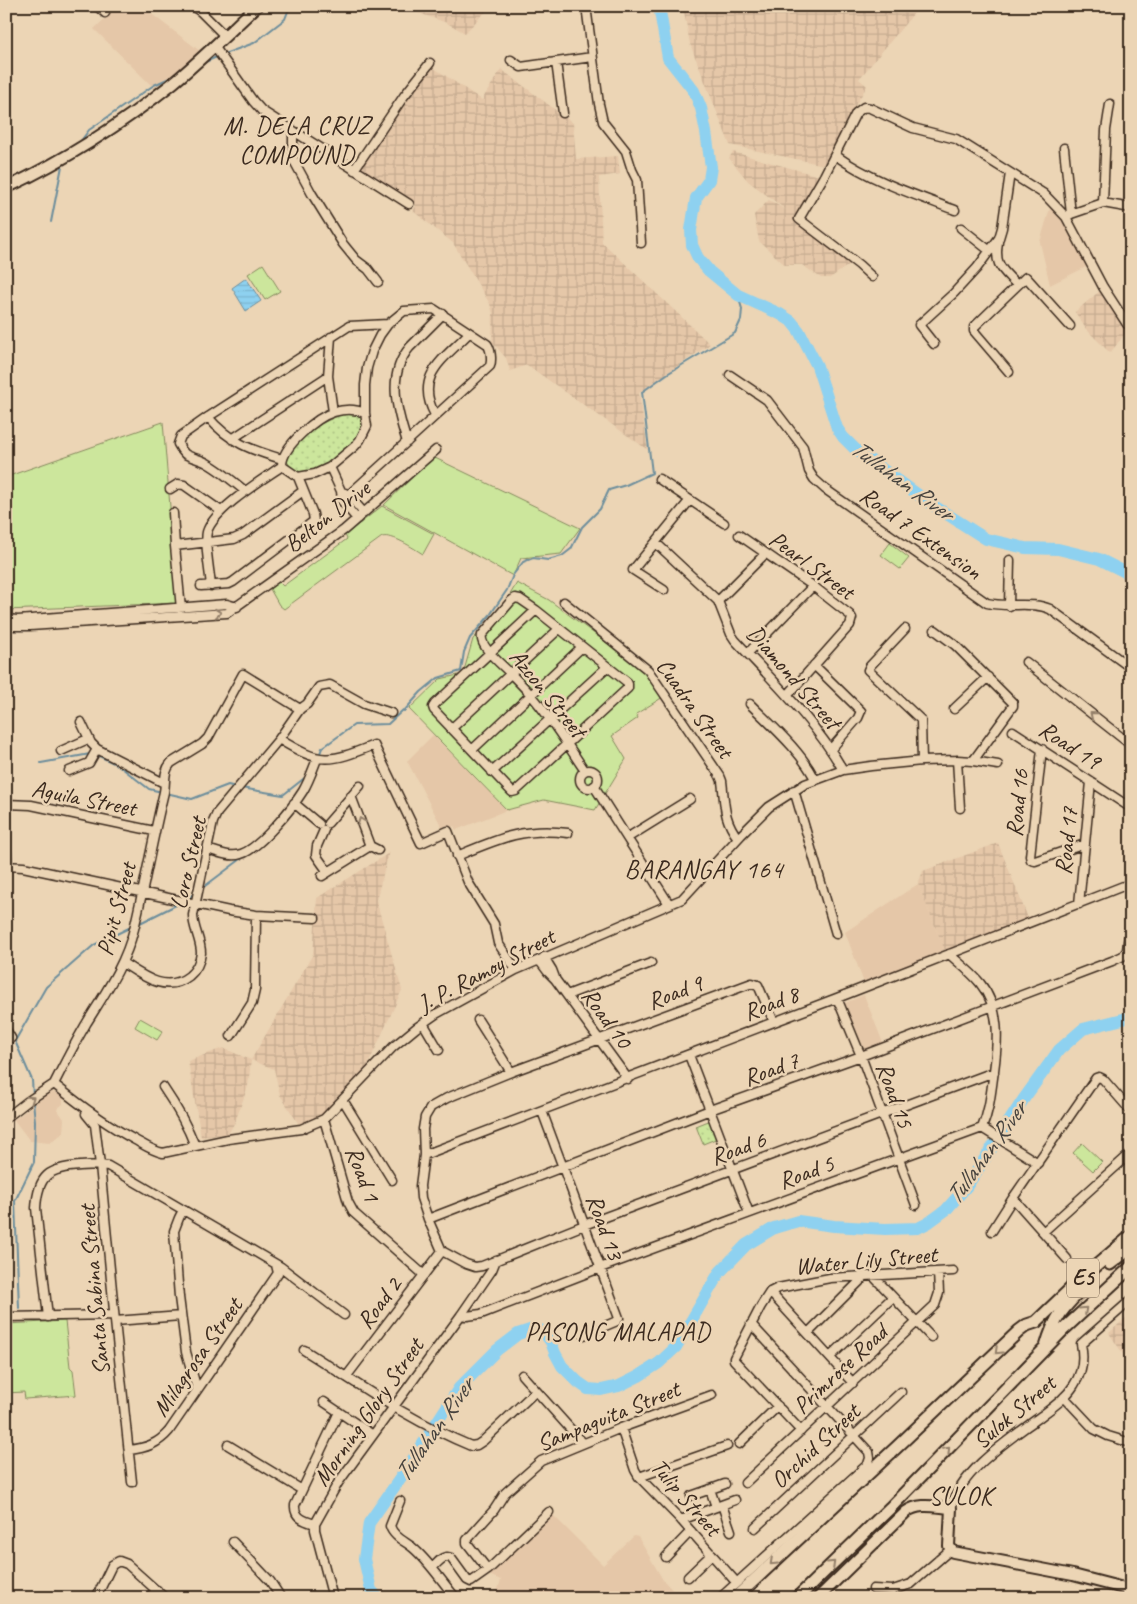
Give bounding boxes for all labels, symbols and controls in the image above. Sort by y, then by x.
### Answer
district label: M. DELA CRUZ COMPOUND [223,110,374,171]
water label: Tullahan River [844,432,963,530]
street label: Belton Drive [278,472,378,559]
street label: Road 7 Extension [854,480,988,586]
street label: Pearl Street [763,524,862,607]
one-way arrow [215,608,223,619]
street label: Diamond Street [741,619,849,738]
street label: Azcon Street [503,642,595,746]
street label: Cuadra Street [650,652,741,765]
one-way arrow [1089,711,1098,720]
street label: Road 19 [1033,714,1108,777]
street label: Road 16 [999,767,1036,838]
street label: Aguila Street [29,773,141,823]
street label: Road 17 [1048,805,1085,876]
street label: Loro Street [163,812,214,912]
one-way arrow [356,817,367,826]
district label: BARANGAY 164 [625,853,785,886]
street label: Pipit Street [89,857,143,959]
street label: J. P. Ramoy Street [412,920,561,1019]
street label: Road 9 [643,967,709,1016]
street label: Road 8 [739,978,805,1027]
street label: Road 10 [575,982,640,1056]
street label: Road 7 [739,1045,804,1093]
street label: Road 15 [869,1058,921,1133]
water label: Tullahan River [938,1092,1036,1211]
one-way arrow [25,1096,35,1105]
street label: Road 6 [706,1124,771,1172]
street label: Road 1 [339,1142,388,1207]
street label: Road 5 [774,1148,839,1196]
street label: Road 13 [579,1190,631,1266]
street label: Santa Sabina Street [71,1202,116,1376]
street label: Water Lily Street [794,1239,940,1281]
road number: E5 [1067,1258,1099,1298]
street label: Road 2 [350,1270,409,1335]
street label: Milagrosa Street [145,1290,250,1422]
one-way arrow [1079,1307,1088,1316]
street label: Primrose Road [787,1315,896,1420]
district label: PASONG MALAPAD [525,1316,712,1348]
street label: Morning Glory Street [306,1331,431,1492]
one-way arrow [995,1345,1004,1354]
street label: Sulok Street [966,1367,1063,1455]
water label: Tullahan River [387,1369,484,1488]
street label: Sampaguita Street [532,1373,686,1458]
street label: Orchid Street [764,1396,867,1495]
one-way arrow [941,1446,950,1455]
street label: Tulip Street [644,1452,729,1544]
district label: SULOK [929,1480,997,1512]
one-way arrow [769,1557,778,1566]
one-way arrow [826,1561,835,1570]

